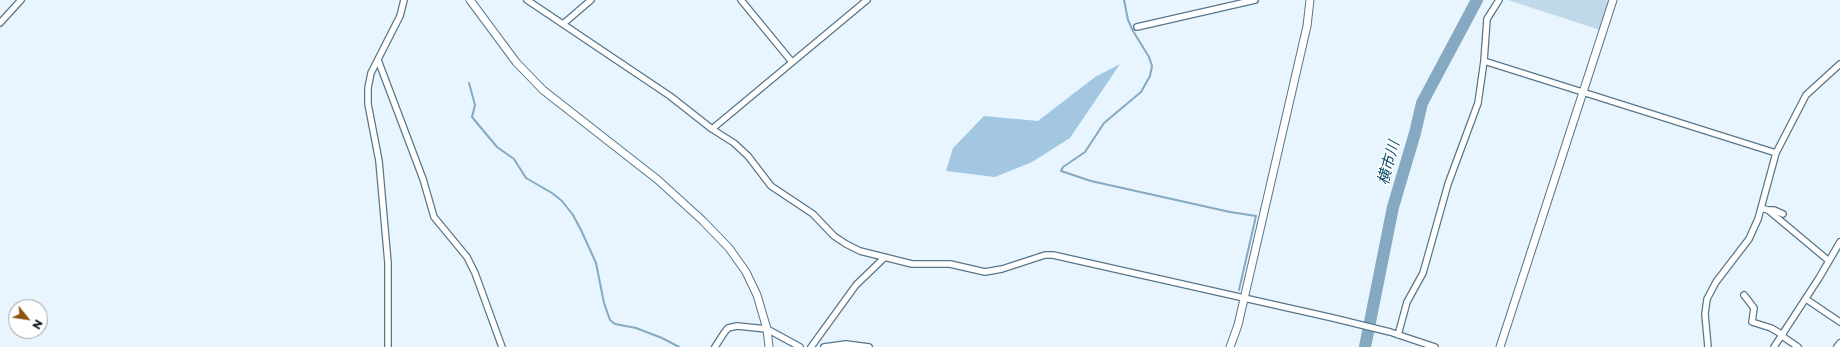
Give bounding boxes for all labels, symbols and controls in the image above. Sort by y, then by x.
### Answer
water label: 横市川 [1374,139,1404,187]
north arrow [8,299,48,339]
text: N [29,317,46,332]

